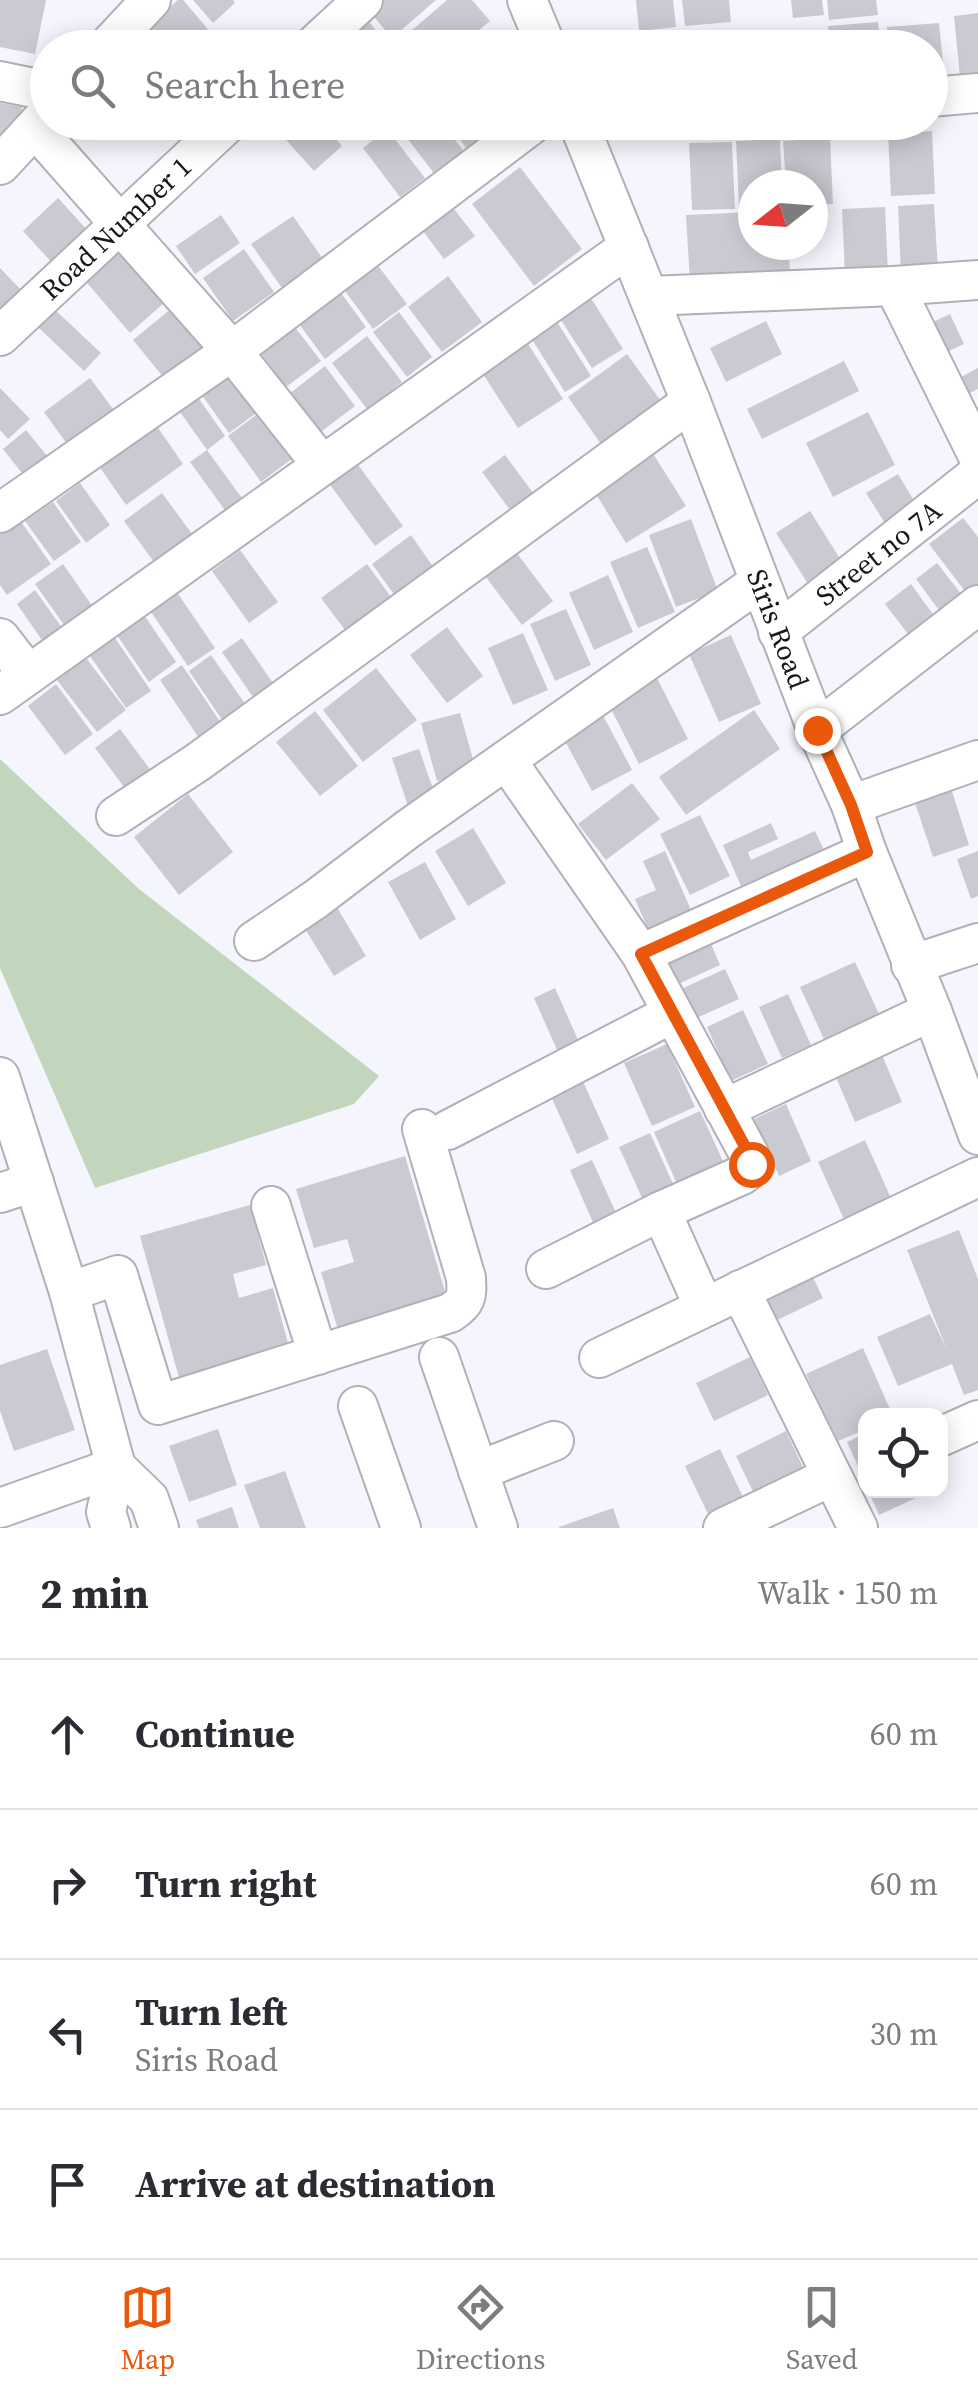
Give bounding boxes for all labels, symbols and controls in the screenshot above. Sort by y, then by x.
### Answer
search box [30,30,948,140]
icon: search [65,58,120,113]
text: Search here [145,59,345,111]
street label: Road Number 1 [31,148,199,308]
north arrow [738,170,828,260]
street label: Street no 7A [808,491,950,614]
street label: Siris Road [738,564,818,694]
route end [795,708,841,754]
route start [729,1142,775,1188]
map controls [858,1408,948,1498]
button: locate [858,1408,948,1498]
text: 2 min [40,1564,149,1622]
text: Walk · 150 m [757,1571,938,1615]
icon: ahead [40,1707,95,1762]
text: Continue [135,1708,295,1760]
text: 60 m [870,1712,938,1756]
icon: right [40,1857,95,1912]
text: Turn right [135,1858,317,1910]
text: 60 m [870,1862,938,1906]
text: Turn left [135,1986,287,2038]
icon: left [40,2007,95,2062]
text: 30 m [870,2012,938,2056]
text: Siris Road [135,2038,278,2082]
icon: arrive [40,2157,95,2212]
text: Arrive at destination [135,2158,496,2210]
tab: Map [120,2280,175,2378]
tab: Directions [416,2280,545,2378]
tab: Saved [786,2280,858,2378]

